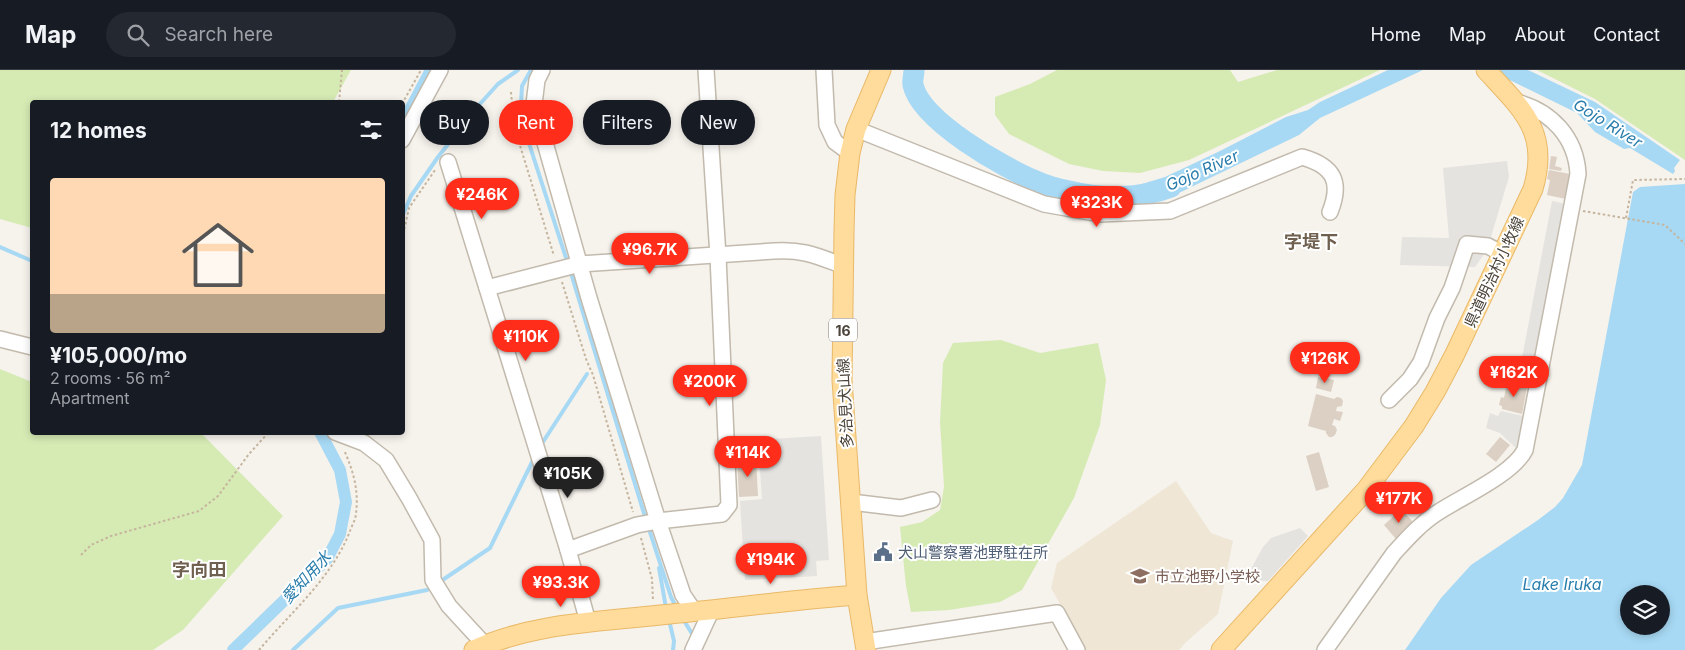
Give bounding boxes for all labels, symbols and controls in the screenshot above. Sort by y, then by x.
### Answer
search box [106,12,456,57]
text: Map [25,20,76,49]
icon: search [124,21,152,49]
text: Search here [164,23,273,46]
text: Home [1371,24,1421,45]
text: Map [1449,24,1486,45]
text: About [1514,24,1565,45]
text: Contact [1593,24,1660,45]
water label: Gojo River [1570,94,1647,153]
chip: Buy [420,100,489,145]
chip: Rent [499,100,573,145]
chip: Filters [583,100,671,145]
chip: New [681,100,755,145]
icon: filters [357,116,385,144]
text: 12 homes [50,118,147,143]
water label: Gojo River [1162,145,1242,195]
pin: ¥246K [447,178,517,220]
text: ¥246K [456,184,508,204]
pin: ¥323K [1062,186,1132,228]
text: ¥323K [1071,192,1123,212]
icon: home [173,210,263,300]
street label: 県道明治村小牧線 [1460,214,1528,330]
district label: 字堤下 [1284,231,1338,252]
pin: ¥96.7K [609,232,691,275]
text: ¥96.7K [622,239,678,259]
road number: 16 [829,318,857,342]
pin: ¥110K [491,320,561,362]
text: ¥110K [503,326,549,346]
pin: ¥126K [1290,342,1360,384]
text: ¥105,000/mo [50,343,187,368]
text: ¥126K [1301,348,1349,368]
pin: ¥162K [1479,356,1549,398]
street label: 多治見犬山線 [833,358,857,448]
text: ¥162K [1490,362,1538,382]
pin: ¥200K [675,364,745,407]
text: 2 rooms · 56 m² [50,368,171,388]
text: ¥200K [684,371,736,391]
text: Apartment [50,388,130,408]
pin: ¥114K [713,436,783,478]
text: ¥114K [725,442,771,462]
pin: ¥105K [533,456,603,499]
text: ¥105K [544,463,592,483]
pin: ¥177K [1364,482,1434,524]
text: ¥177K [1376,488,1422,508]
public building icon: 犬山警察署池野駐在所 [872,541,894,563]
pin: ¥194K [736,542,806,585]
place label: 犬山警察署池野駐在所 [898,543,1048,562]
water label: 愛知用水 [277,545,336,607]
text: ¥194K [747,549,795,569]
district label: 字向田 [172,559,226,580]
school or university icon: 市立池野小学校 [1129,565,1151,587]
pin: ¥93.3K [520,566,602,608]
place label: 市立池野小学校 [1155,567,1260,586]
text: ¥93.3K [533,572,589,592]
water label: Lake Iruka [1522,574,1602,594]
map controls [1620,585,1670,635]
button: layers [1620,585,1670,635]

